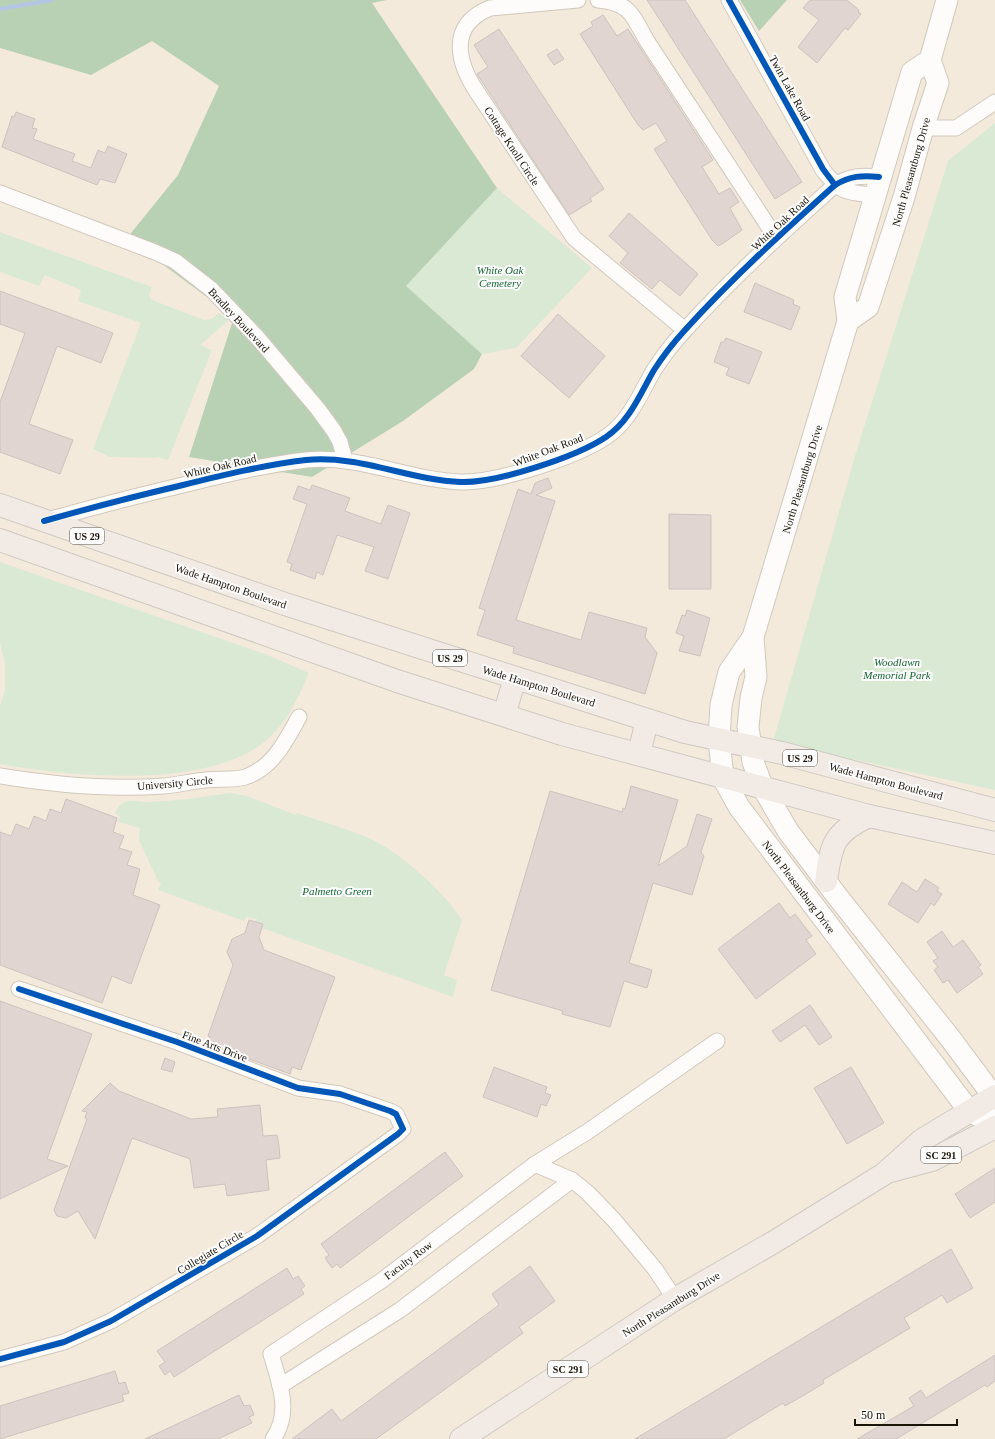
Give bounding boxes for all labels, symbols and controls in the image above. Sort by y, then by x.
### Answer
street label: Twin Lake Road [767,53,813,123]
street label: Cottage Knoll Circle [482,104,542,188]
street label: North Pleasantburg Drive [890,116,932,228]
street label: White Oak Road [749,193,811,253]
park label: White Oak Cemetery [477,264,524,289]
street label: Bradley Boulevard [206,285,272,355]
street label: North Pleasantburg Drive [780,423,824,535]
street label: White Oak Road [511,431,585,469]
street label: White Oak Road [183,452,258,480]
road number: US 29 [70,528,104,544]
street label: Wade Hampton Boulevard [174,561,289,611]
road number: US 29 [433,650,467,666]
park label: Woodlawn Memorial Park [862,656,932,681]
street label: Wade Hampton Boulevard [481,663,597,709]
road number: US 29 [783,750,817,766]
street label: Wade Hampton Boulevard [828,760,945,802]
street label: University Circle [137,774,214,792]
street label: North Pleasantburg Drive [760,838,838,936]
park label: Palmetto Green [301,885,372,897]
street label: Fine Arts Drive [181,1028,249,1064]
road number: SC 291 [921,1147,961,1163]
street label: Collegiate Circle [175,1228,245,1276]
street label: Faculty Row [382,1238,434,1282]
street label: North Pleasantburg Drive [620,1269,722,1339]
road number: SC 291 [548,1361,588,1377]
scale bar [855,1401,957,1427]
text: 50 m [861,1408,886,1422]

